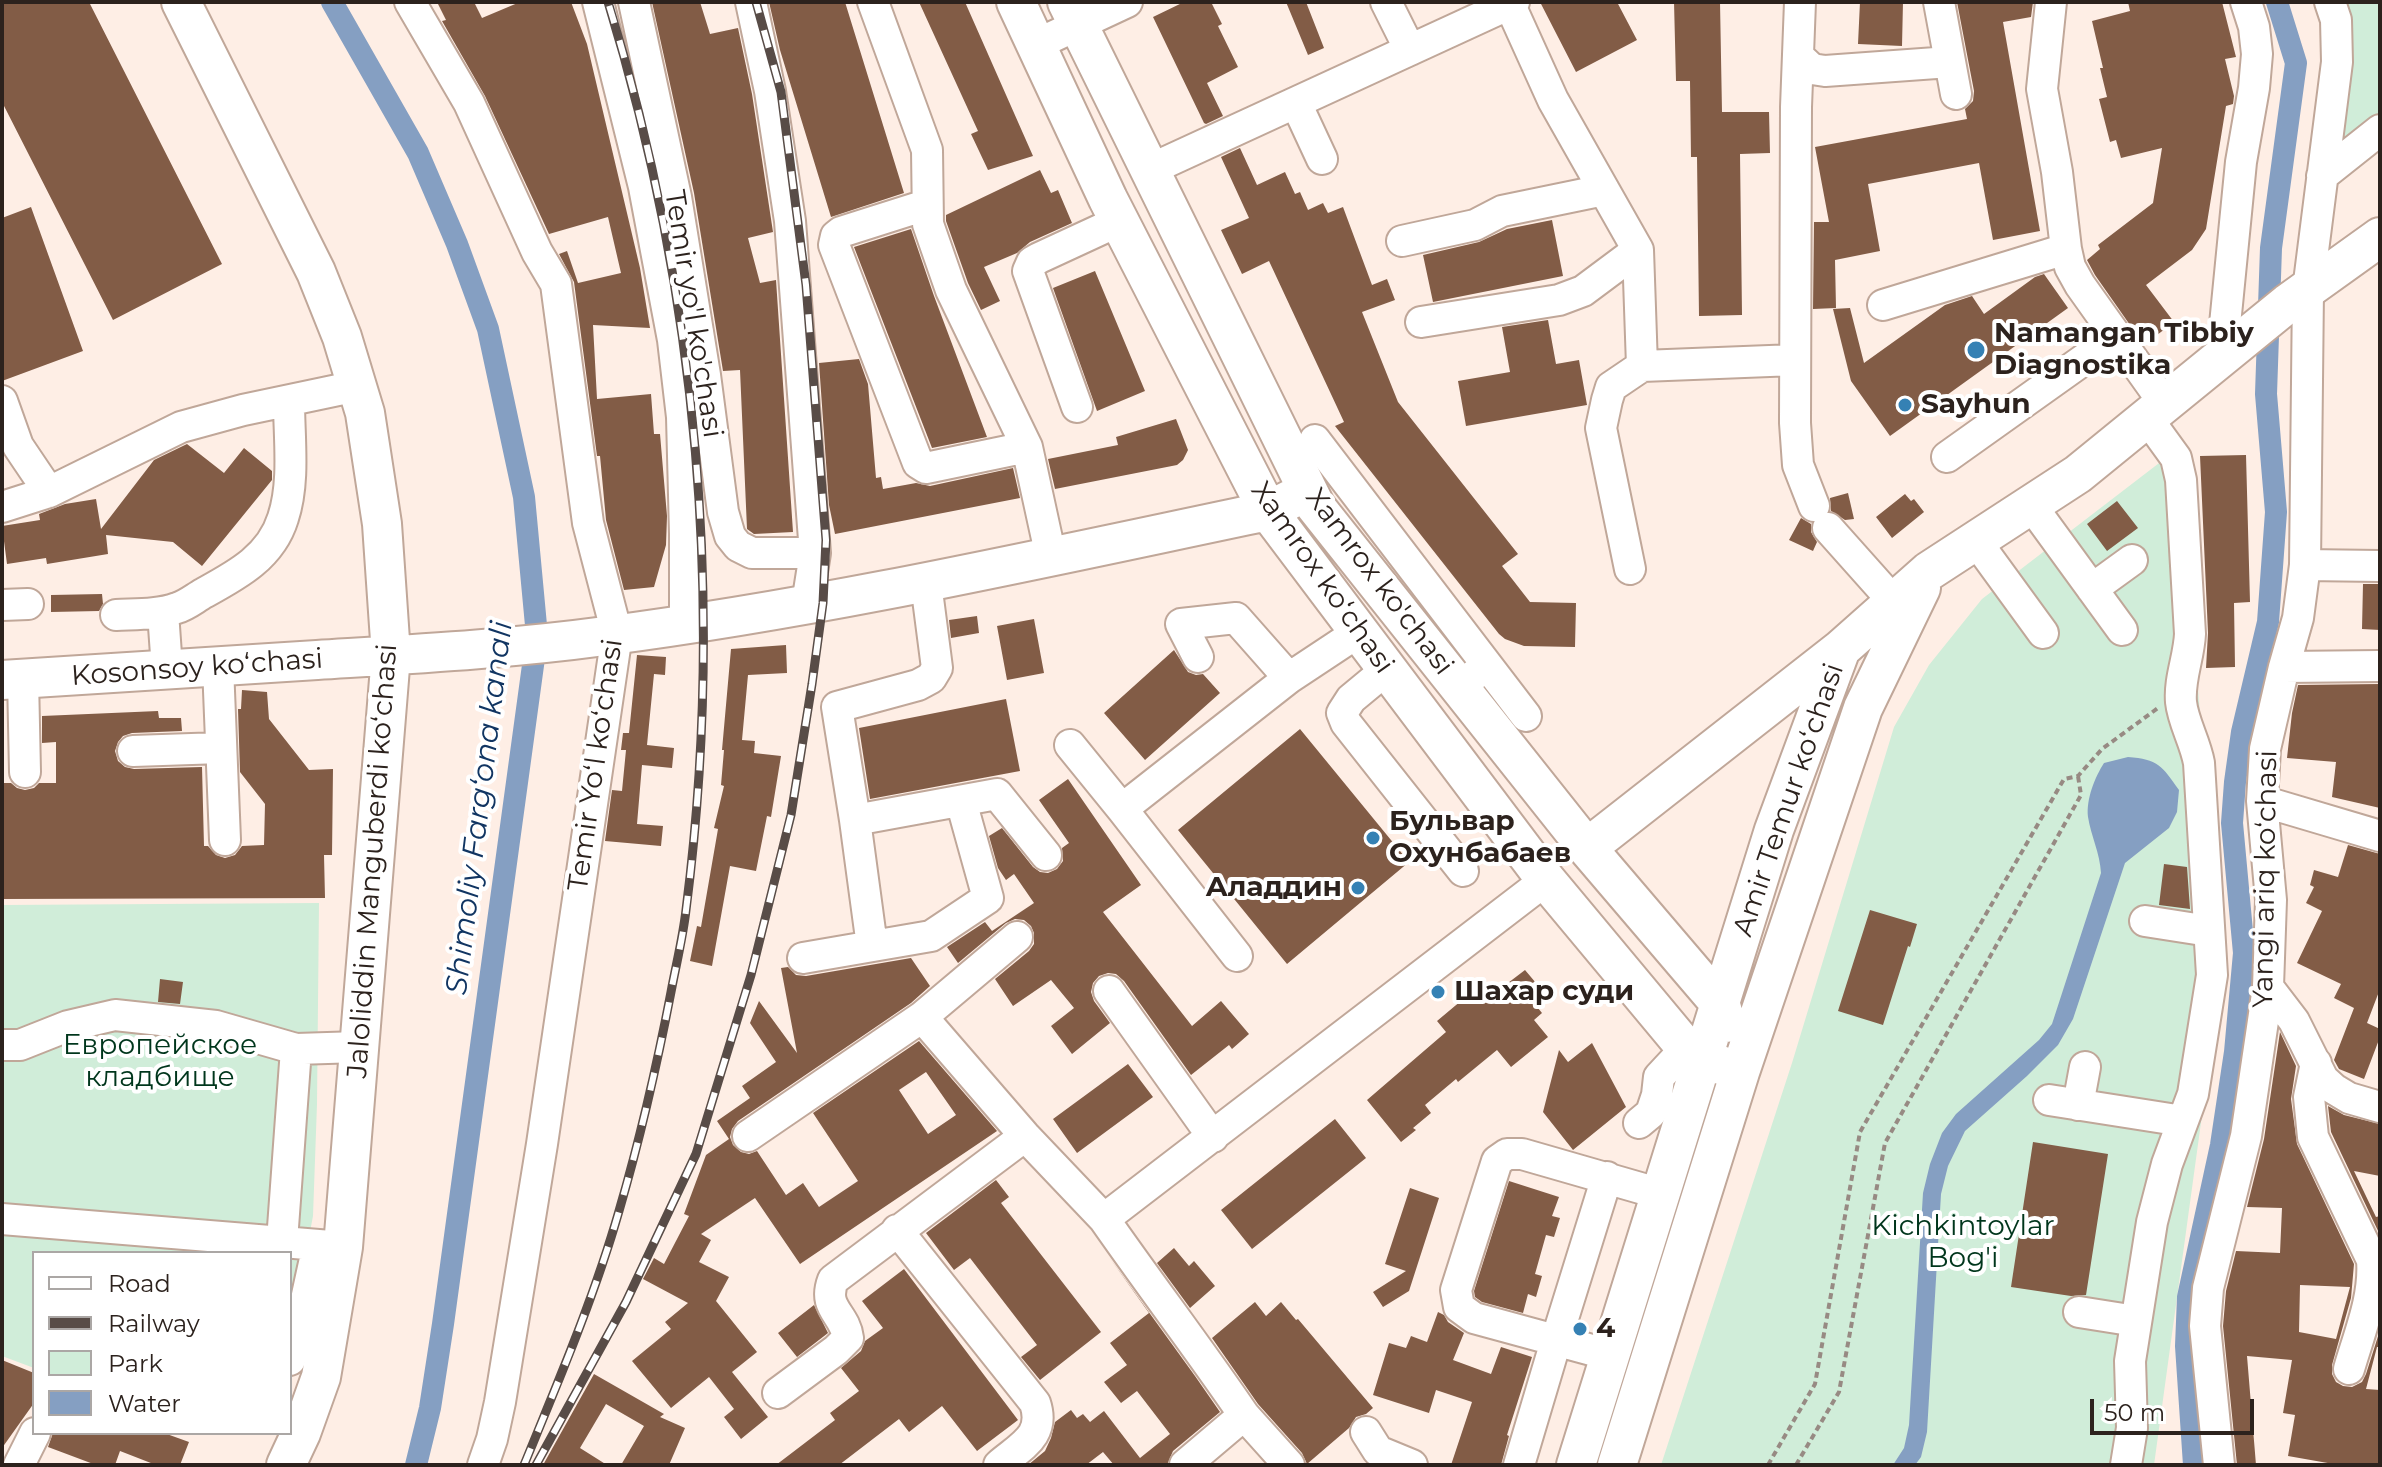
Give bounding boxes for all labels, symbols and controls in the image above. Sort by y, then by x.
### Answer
street label: Temir yo'l ko'chasi [657,188,729,440]
place label: Namangan Tibbiy Diagnostika [1994,317,2254,383]
marker: Namangan Tibbiy Diagnostika [1965,339,1987,361]
place label: Sayhun [1921,388,2031,422]
marker: Sayhun [1896,396,1914,414]
street label: Xamrox koʻchasi [1243,476,1401,680]
street label: Xamrox ko'chasi [1298,482,1460,682]
water label: Shimoliy Fargʻona kanali [439,619,521,997]
street label: Temir Yoʻl koʻchasi [562,637,630,893]
street label: Kosonsoy koʻchasi [70,642,324,694]
street label: Jaloliddin Manguberdi koʻchasi [341,643,405,1079]
street label: Amir Temur koʻchasi [1726,659,1852,941]
street label: Yangi ariq ko‘chasi [2247,750,2285,1008]
place label: Бульвар Охунбабаев [1389,805,1571,871]
marker: Бульвар Охунбабаев [1364,829,1382,847]
place label: Аладдин [1205,871,1342,905]
marker: Аладдин [1349,879,1367,897]
place label: Шахар суди [1454,975,1634,1009]
marker: Шахар суди [1429,983,1447,1001]
park label: Европейское кладбище [63,1029,257,1095]
park label: Kichkintoylar Bog'i [1871,1210,2055,1276]
legend [32,1251,292,1435]
text: Road [108,1269,171,1298]
text: Railway [108,1309,200,1338]
place label: 4 [1596,1312,1615,1346]
marker: 4 [1571,1320,1589,1338]
text: Park [108,1349,163,1378]
scale bar [2094,1383,2258,1433]
text: Water [108,1389,181,1418]
text: 50 m [2104,1398,2165,1427]

